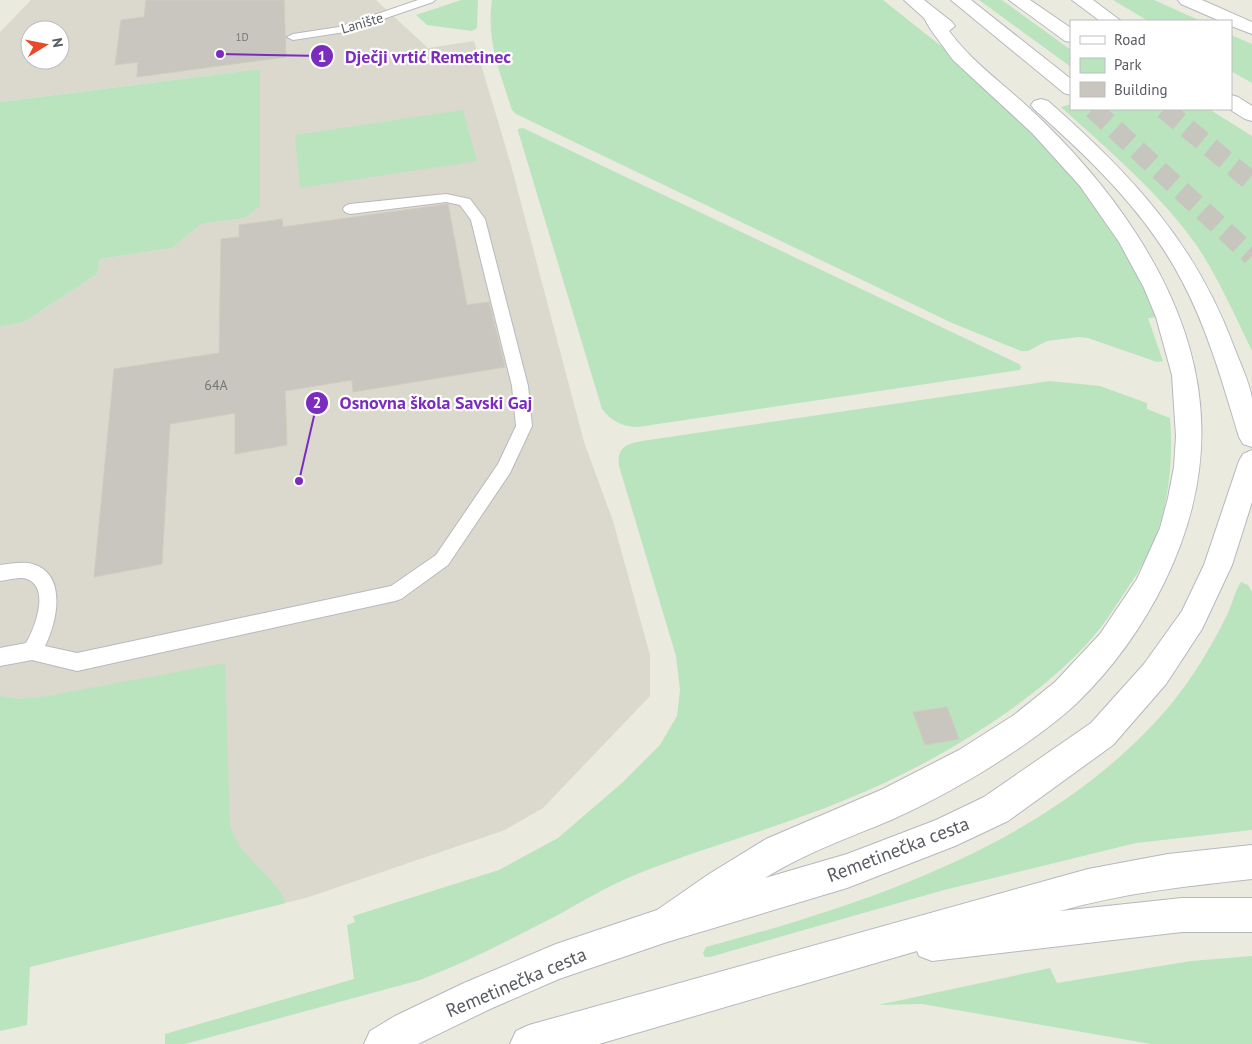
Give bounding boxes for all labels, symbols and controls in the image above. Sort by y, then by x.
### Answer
street label: Lanište [339,8,385,38]
north arrow [20,20,70,70]
legend [1070,20,1232,110]
house number: 1D [235,30,249,44]
text: Road [1114,30,1146,49]
text: N [48,37,67,49]
callout: Dječji vrtić Remetinec [309,40,521,73]
text: Dječji vrtić Remetinec [345,45,511,68]
text: 1 [318,47,326,66]
text: Park [1114,55,1142,74]
text: Building [1114,80,1168,99]
house number: 64A [204,376,229,394]
callout: Osnovna škola Savski Gaj [305,386,543,419]
text: Osnovna škola Savski Gaj [340,391,532,414]
text: 2 [313,393,321,412]
street label: Remetinečka cesta [824,811,972,887]
street label: Remetinečka cesta [442,942,590,1022]

